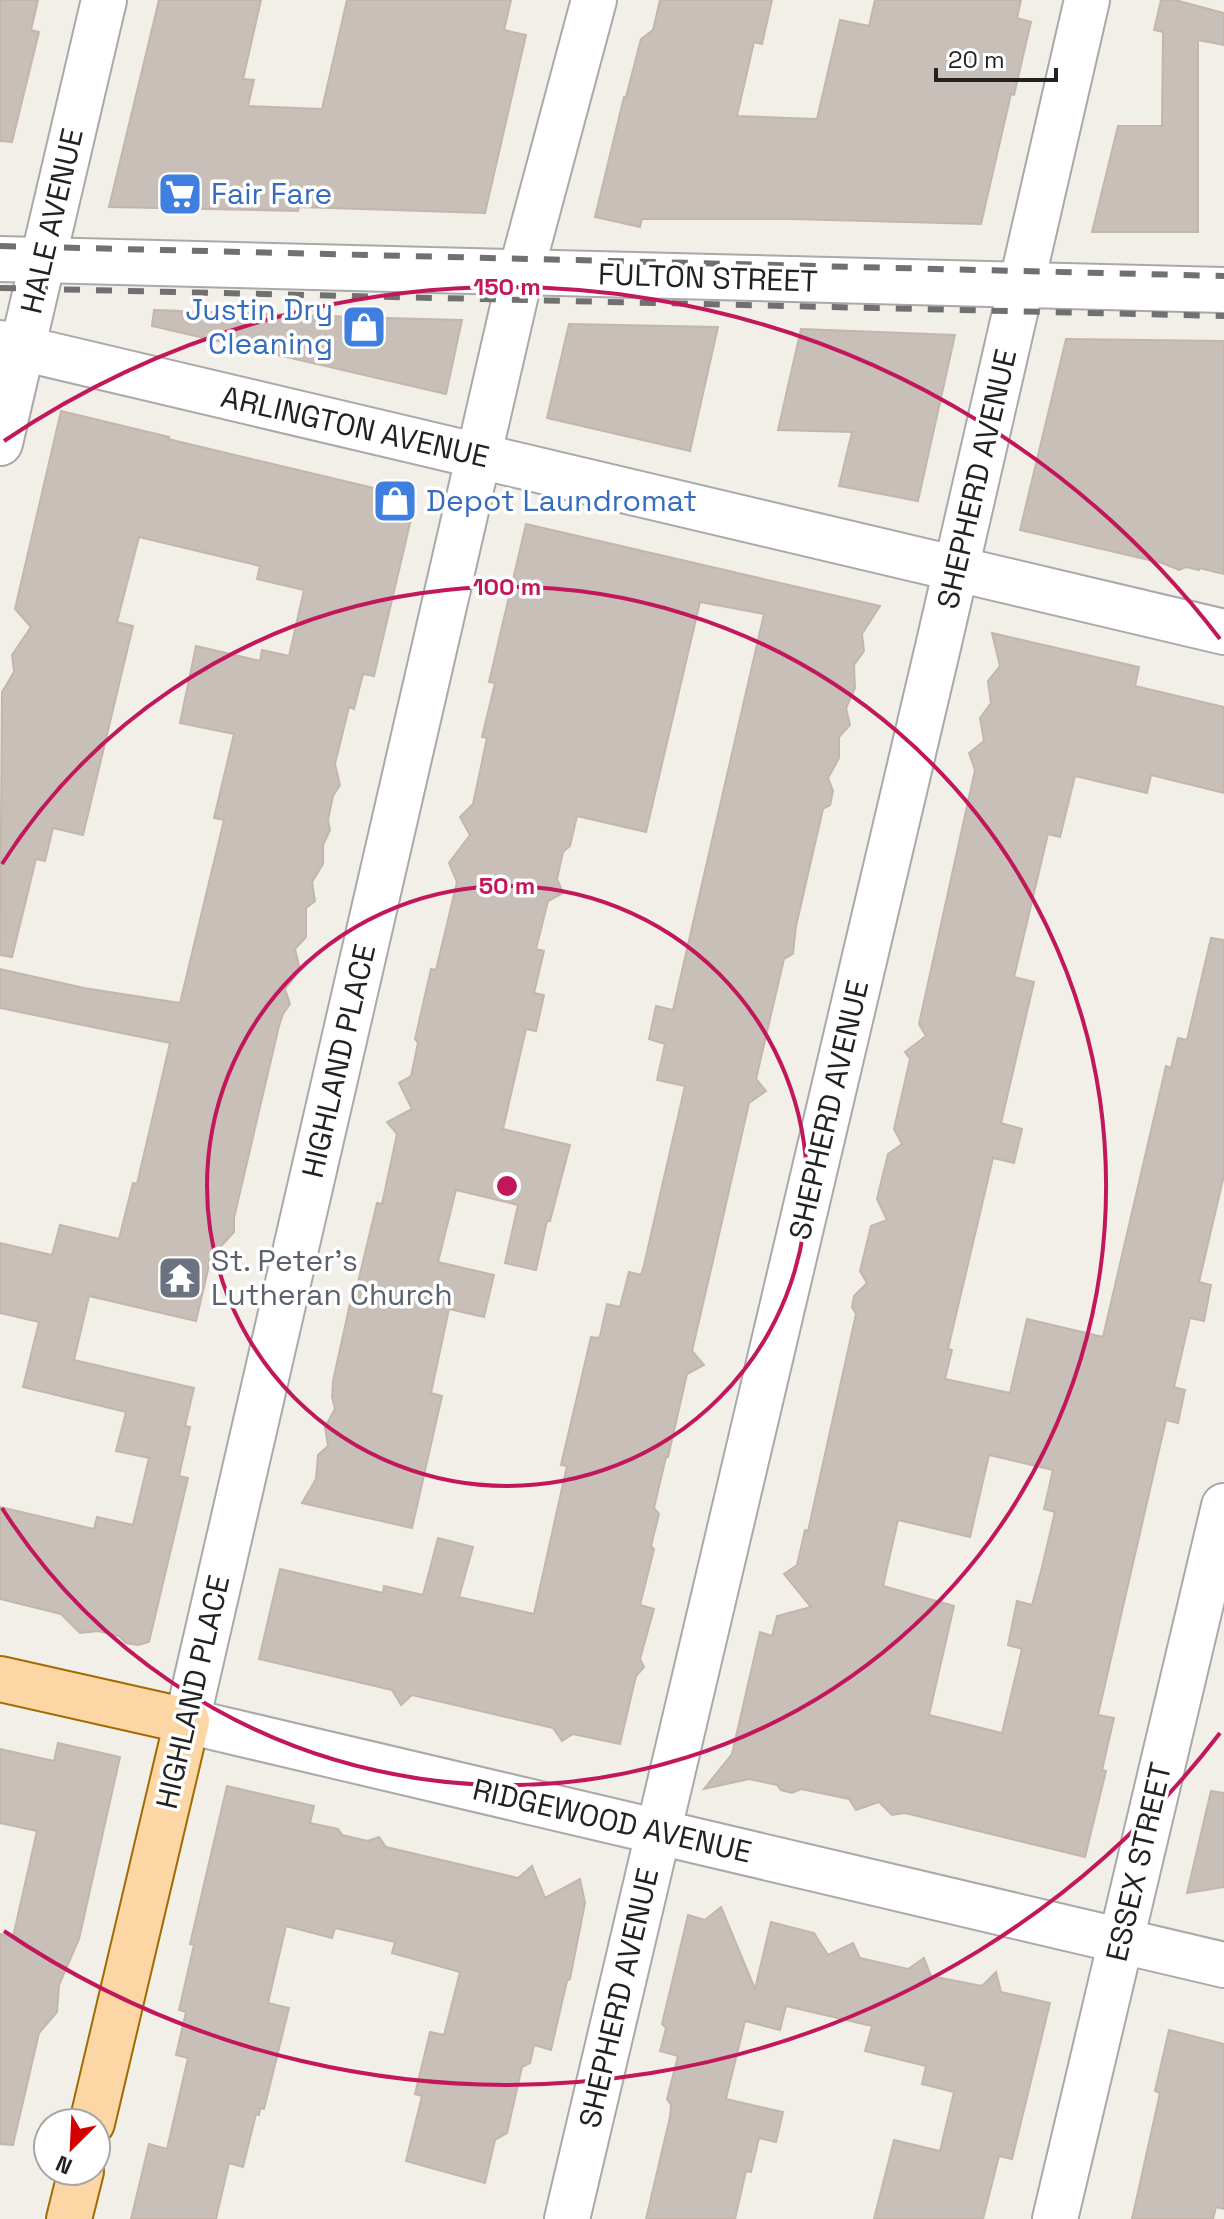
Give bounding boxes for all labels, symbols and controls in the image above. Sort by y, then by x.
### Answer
scale bar [936,32,1056,82]
text: 20 m [948,44,1005,75]
street label: HALE AVENUE [11,125,92,317]
supermarket icon: Fair Fare [156,170,204,218]
place label: Fair Fare [211,174,332,213]
street label: FULTON STREET [598,254,819,301]
text: 150 m [473,271,541,302]
place label: Justin Dry Cleaning [185,290,333,363]
shop icon: Justin Dry Cleaning [340,303,388,351]
street label: SHEPHERD AVENUE [928,345,1025,613]
street label: ARLINGTON AVENUE [217,377,493,476]
shop icon: Depot Laundromat [371,477,419,525]
place label: Depot Laundromat [426,481,697,520]
text: 100 m [473,571,541,602]
text: 50 m [479,870,535,901]
street label: HIGHLAND PLACE [293,940,384,1181]
street label: SHEPHERD AVENUE [780,976,877,1244]
centre of rings [493,1172,521,1200]
place label: St. Peter's Lutheran Church [211,1241,453,1314]
temple icon: St. Peter's Lutheran Church [156,1254,204,1302]
street label: HIGHLAND PLACE [147,1571,238,1812]
street label: ESSEX STREET [1097,1759,1180,1965]
street label: RIDGEWOOD AVENUE [469,1769,755,1872]
street label: SHEPHERD AVENUE [570,1864,667,2132]
north arrow [32,2107,112,2187]
text: N [51,2149,76,2181]

